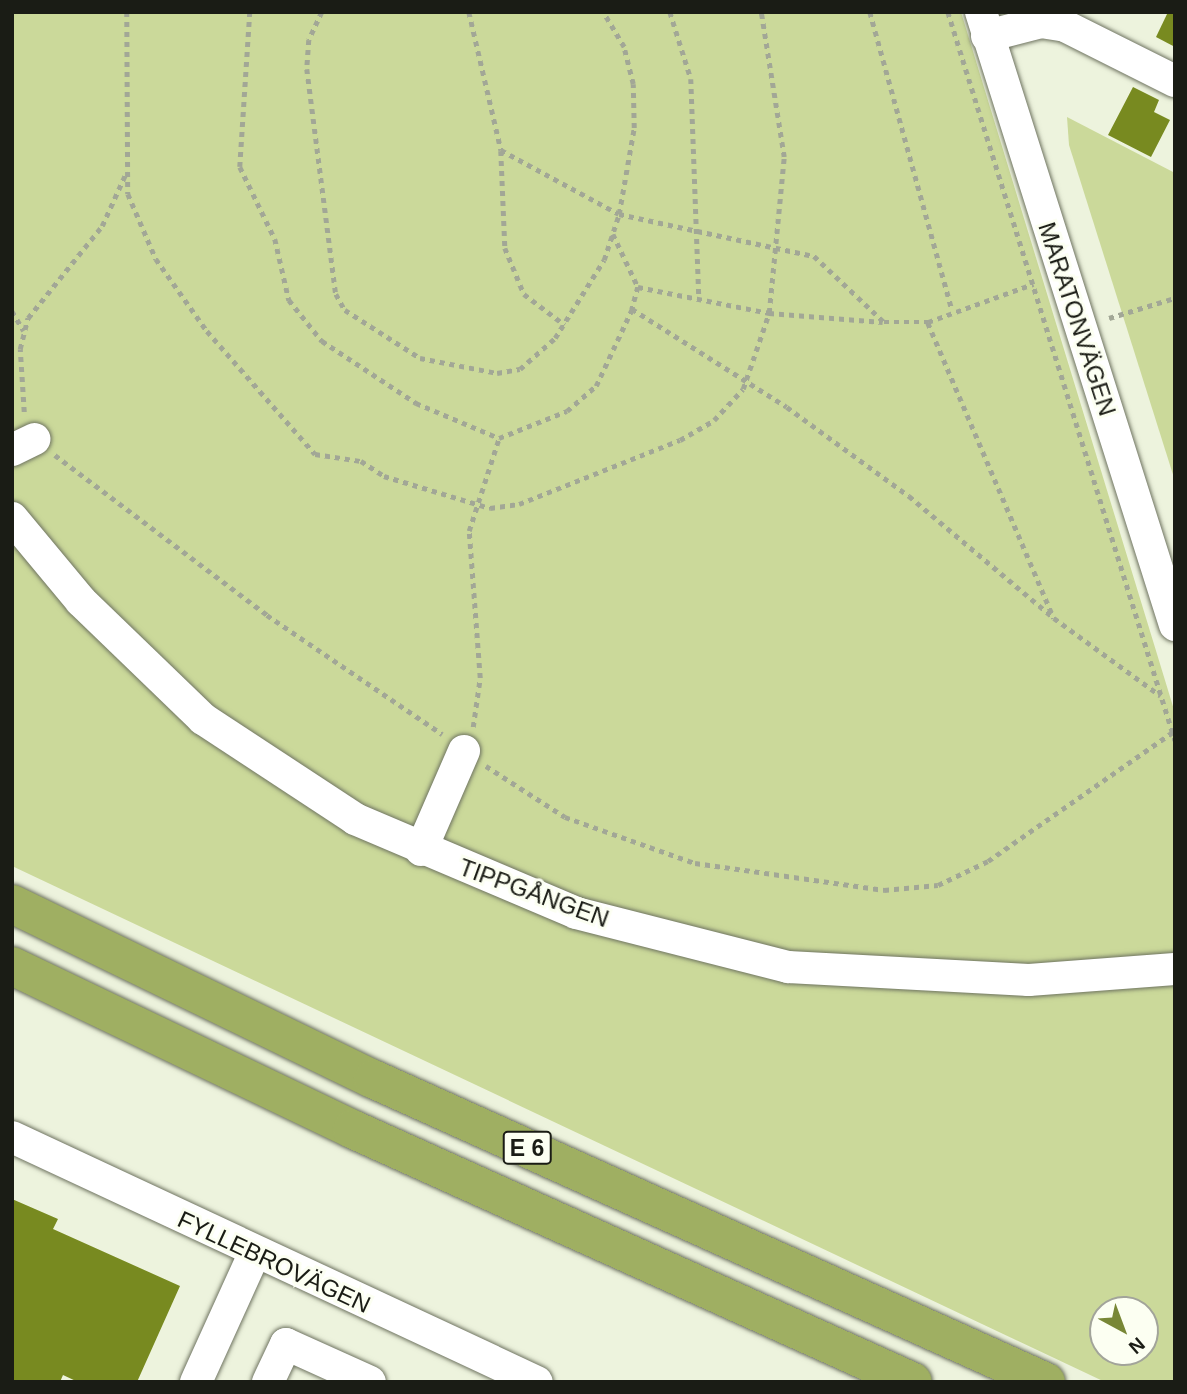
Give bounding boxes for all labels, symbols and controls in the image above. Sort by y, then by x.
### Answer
street label: MARATONVÄGEN [1032,219,1122,419]
street label: TIPPGÅNGEN [455,853,613,933]
road number: E 6 [503,1128,552,1168]
street label: FYLLEBROVÄGEN [173,1205,375,1319]
north arrow [1089,1296,1159,1366]
text: N [1125,1333,1149,1358]

